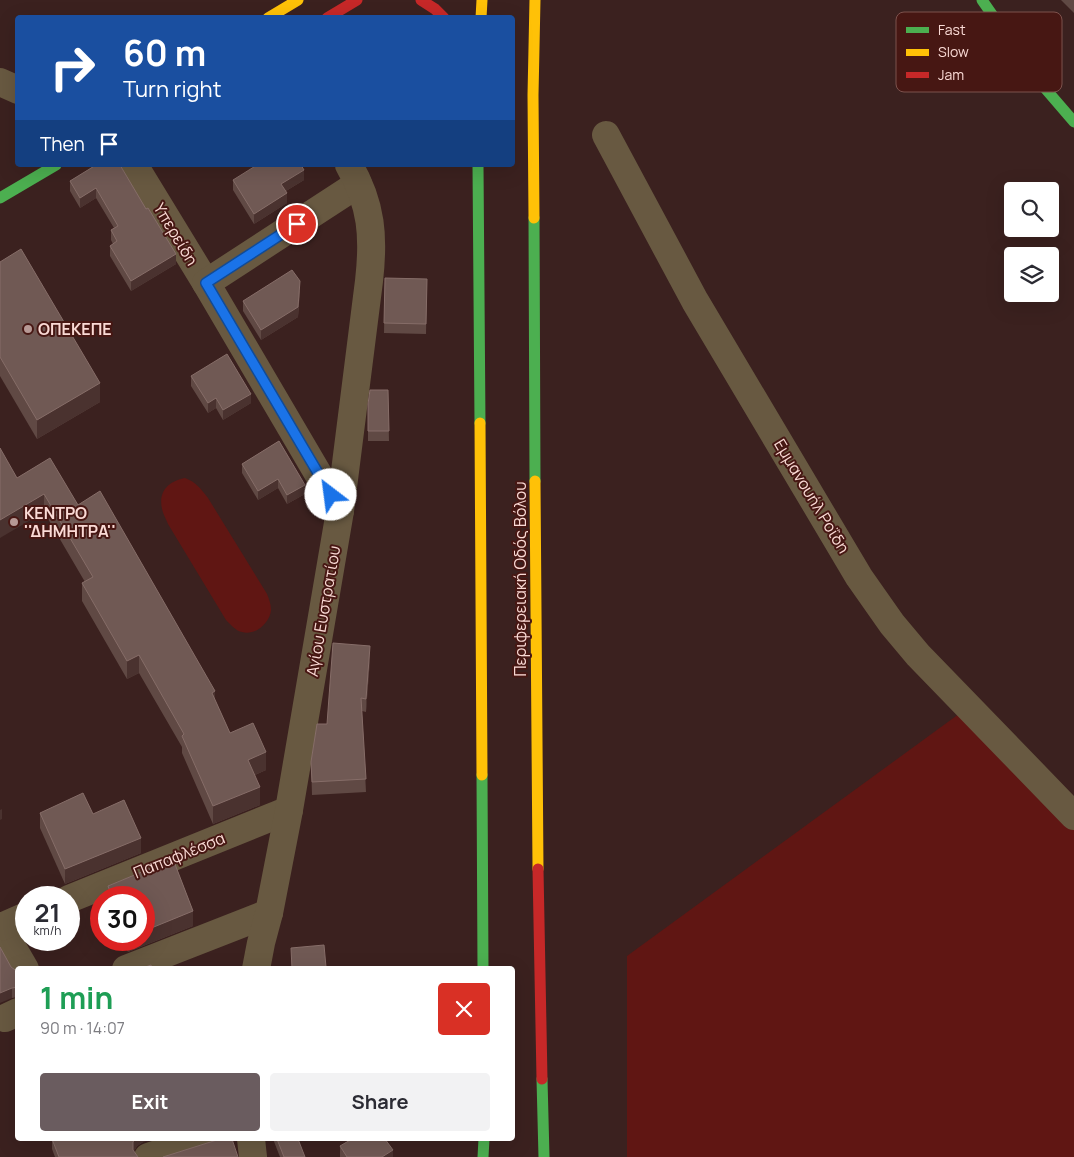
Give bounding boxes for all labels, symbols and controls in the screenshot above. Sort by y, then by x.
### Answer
legend [896,12,1062,92]
text: Fast [938,20,966,39]
text: 60 m [123,29,206,77]
icon: right [40,35,105,100]
text: Slow [938,42,969,61]
text: Jam [938,65,964,84]
text: Turn right [123,74,221,104]
icon: arrive [95,130,123,158]
text: Then [40,131,85,157]
map controls [1004,182,1059,302]
button: search [1004,182,1059,237]
street label: Υπερείδη [149,199,203,269]
pin [276,203,318,245]
icon: arrive [283,210,311,238]
button: layers [1004,247,1059,302]
place label: ΟΠΕΚΕΠΕ [38,318,112,340]
marker: ΟΠΕΚΕΠΕ [22,323,34,335]
street label: Εμμανουήλ Ροΐδη [769,435,855,557]
position arrow [304,468,356,520]
street label: Περιφερειακή Οδός Βόλου [509,482,531,676]
place label: ΚΕΝΤΡΟ ''ΔΗΜΗΤΡΑ'' [24,502,116,542]
marker: ΚΕΝΤΡΟ ''ΔΗΜΗΤΡΑ'' [8,516,20,528]
street label: Αγίου Ευστρατίου [301,544,345,678]
street label: Παπαφλέσσα [130,827,228,883]
speed limit sign: 30 [90,886,155,951]
text: 21 [35,895,60,930]
text: km/h [34,922,61,939]
text: 1 min [40,977,113,1018]
button: close [438,983,490,1035]
text: 90 m · 14:07 [40,1017,125,1039]
button: Exit [40,1073,260,1131]
button: Share [270,1073,490,1131]

